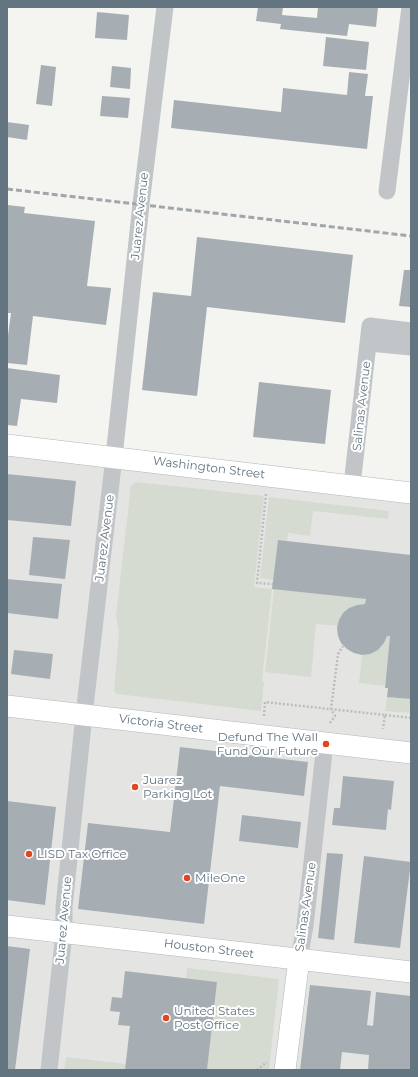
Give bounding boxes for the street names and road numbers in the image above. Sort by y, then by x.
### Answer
street label: Juarez Avenue [128,172,152,260]
street label: Salinas Avenue [350,360,374,452]
street label: Washington Street [152,454,266,482]
street label: Juarez Avenue [93,494,117,582]
street label: Victoria Street [118,712,204,736]
street label: Salinas Avenue [293,861,319,953]
street label: Juarez Avenue [53,876,75,964]
street label: Houston Street [163,936,255,962]

